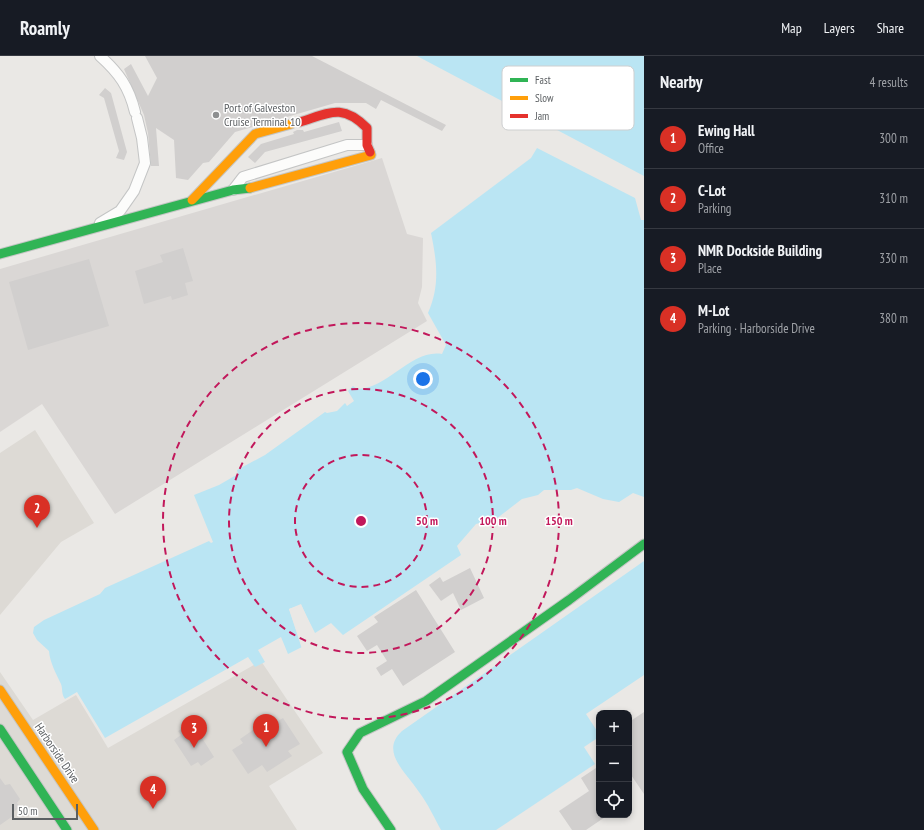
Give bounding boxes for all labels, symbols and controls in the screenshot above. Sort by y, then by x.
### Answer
text: Roamly [20,16,70,40]
text: Map [781,19,802,37]
text: Layers [824,19,855,37]
text: Share [877,19,904,37]
legend [502,66,634,130]
text: Nearby [660,71,703,93]
text: Fast [535,73,551,87]
text: 4 results [869,74,908,91]
text: Slow [535,91,554,105]
place label: Port of Galveston Cruise Terminal 10 [224,100,301,129]
text: Jam [534,109,549,123]
marker: Port of Galveston Cruise Terminal 10 [211,110,221,120]
text: Ewing Hall [698,121,755,140]
text: 1 [670,130,676,147]
text: 300 m [879,130,908,147]
text: Office [698,140,724,157]
text: C-Lot [698,181,726,200]
text: 2 [670,190,676,207]
text: 310 m [879,190,908,207]
text: Parking [698,200,731,217]
text: NMR Dockside Building [698,241,822,260]
text: 3 [670,250,676,267]
text: 330 m [879,250,908,267]
text: Place [698,260,722,277]
text: M-Lot [698,301,729,320]
text: 4 [670,310,676,327]
text: 380 m [879,310,908,327]
text: Parking · Harborside Drive [698,320,815,337]
your location [413,369,433,389]
pin: 2 [24,495,50,528]
text: 50 m [416,513,438,528]
text: 100 m [479,513,507,528]
text: 150 m [545,513,573,528]
centre of rings [354,514,368,528]
map controls [596,710,632,818]
button: + [596,710,632,746]
pin: 1 [253,714,279,747]
pin: 3 [181,715,207,748]
street label: Harborside Drive [32,720,83,786]
button: − [596,746,632,782]
pin: 4 [140,776,166,809]
button: locate [596,782,632,818]
scale bar [12,802,78,821]
text: 50 m [18,804,37,818]

